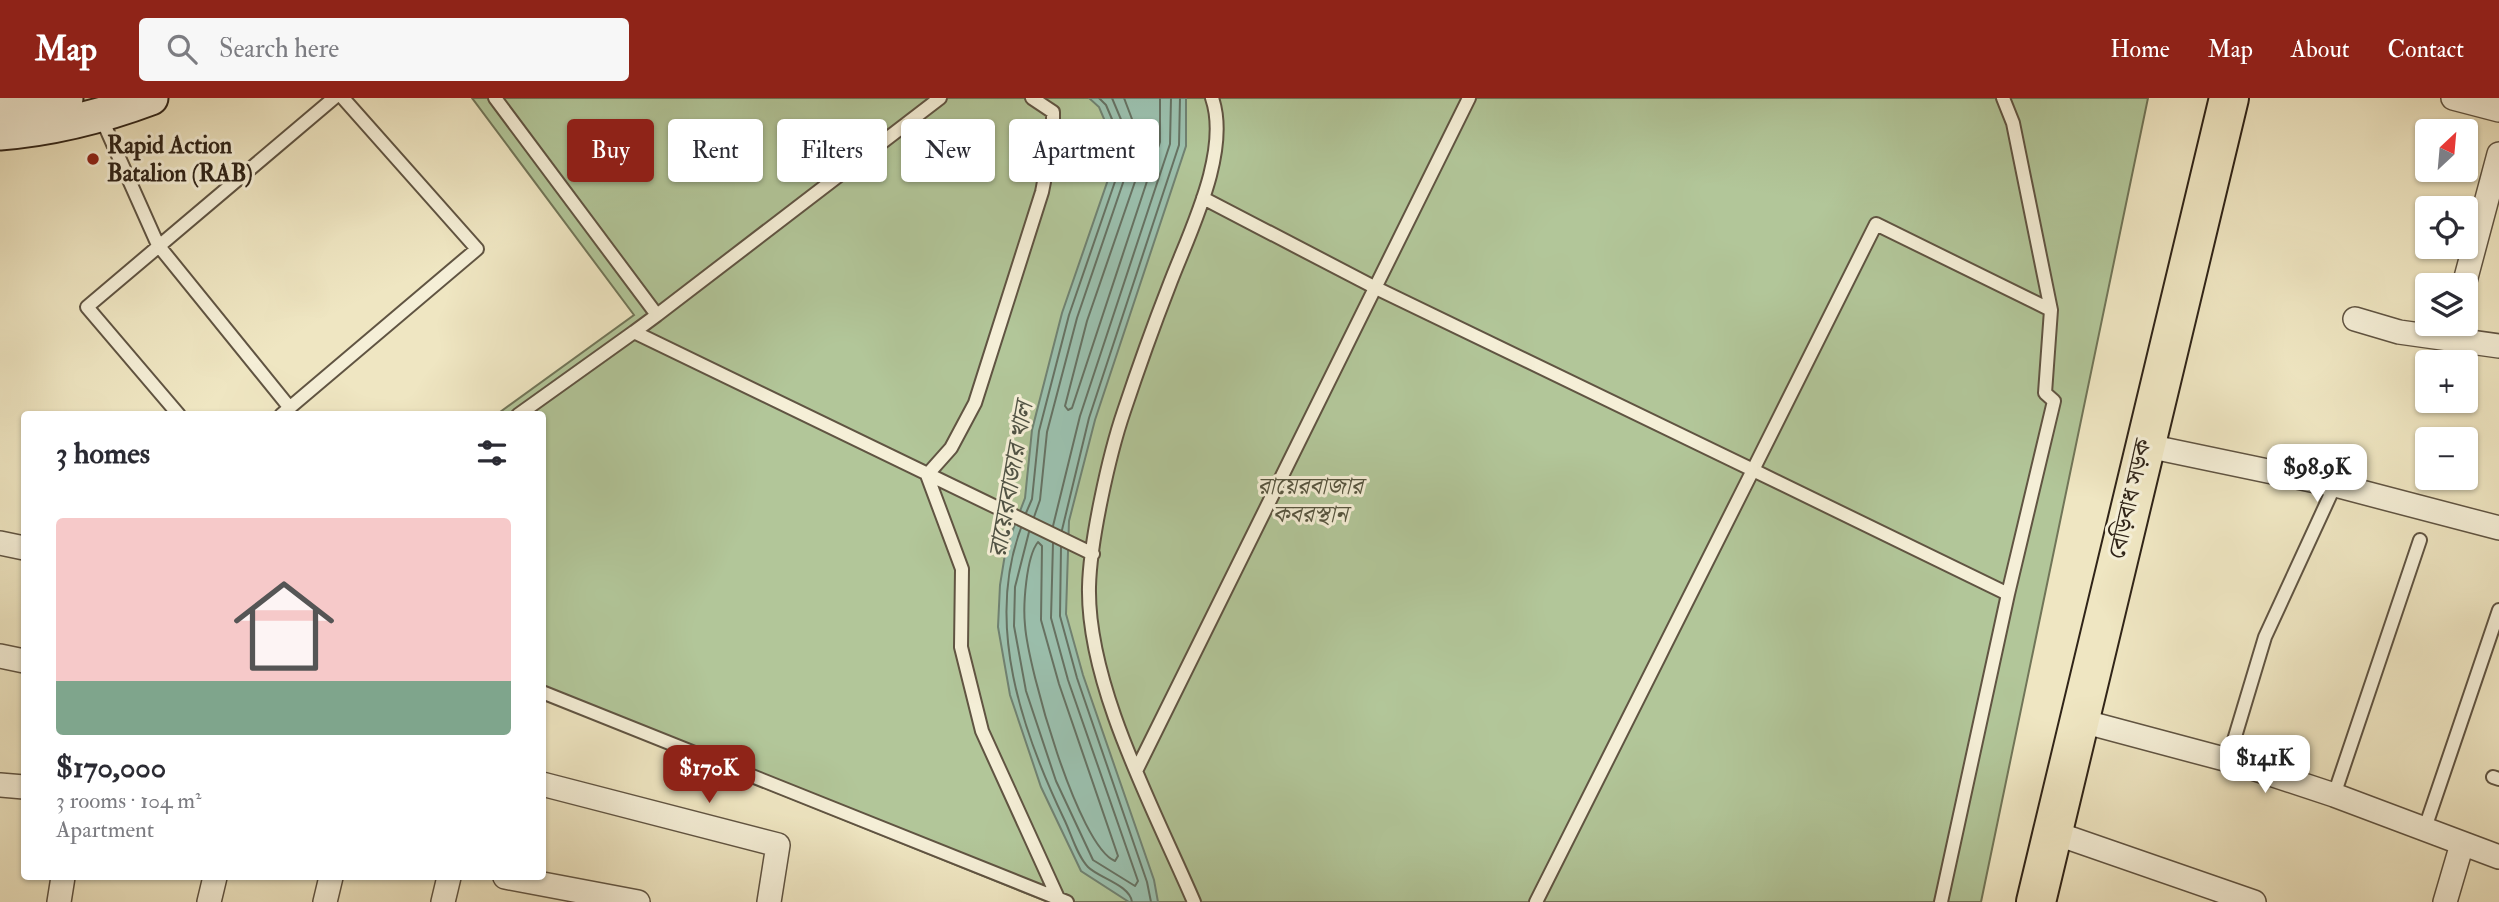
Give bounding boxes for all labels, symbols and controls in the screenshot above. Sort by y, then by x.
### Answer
search box [139,18,629,81]
text: Map [35,29,97,70]
icon: search [163,30,201,68]
text: Search here [219,33,339,65]
text: Home [2110,34,2170,65]
text: Map [2208,34,2253,65]
text: About [2291,34,2350,65]
text: Contact [2388,34,2464,65]
chip: Buy [567,119,654,182]
chip: Rent [668,119,763,182]
chip: Filters [777,119,887,182]
chip: New [901,119,995,182]
chip: Apartment [1009,119,1159,182]
north arrow [2415,119,2478,182]
map controls [2415,119,2478,490]
place label: Rapid Action Batalion (RAB) [107,130,253,189]
marker: Rapid Action Batalion (RAB) [85,151,101,167]
button: locate [2415,196,2478,259]
button: layers [2415,273,2478,336]
button: + [2415,350,2478,413]
water label: রায়েরবাজার খাল [982,395,1041,560]
button: − [2415,427,2478,490]
icon: filters [473,434,511,472]
text: 3 homes [56,435,150,472]
street label: বেড়িবাধ সড়ক [2101,435,2159,562]
pin: $98.9K [2260,444,2374,504]
text: $98.9K [2283,452,2351,481]
park label: রায়েরবাজার কবরস্থান [1257,471,1368,530]
icon: home [221,563,347,689]
pin: $141K [2216,736,2314,795]
text: $141K [2236,743,2294,772]
pin: $170K [660,746,758,805]
text: $170,000 [56,749,166,786]
text: $170K [679,753,739,782]
text: 3 rooms · 104 m² [56,786,202,815]
text: Apartment [56,815,154,844]

